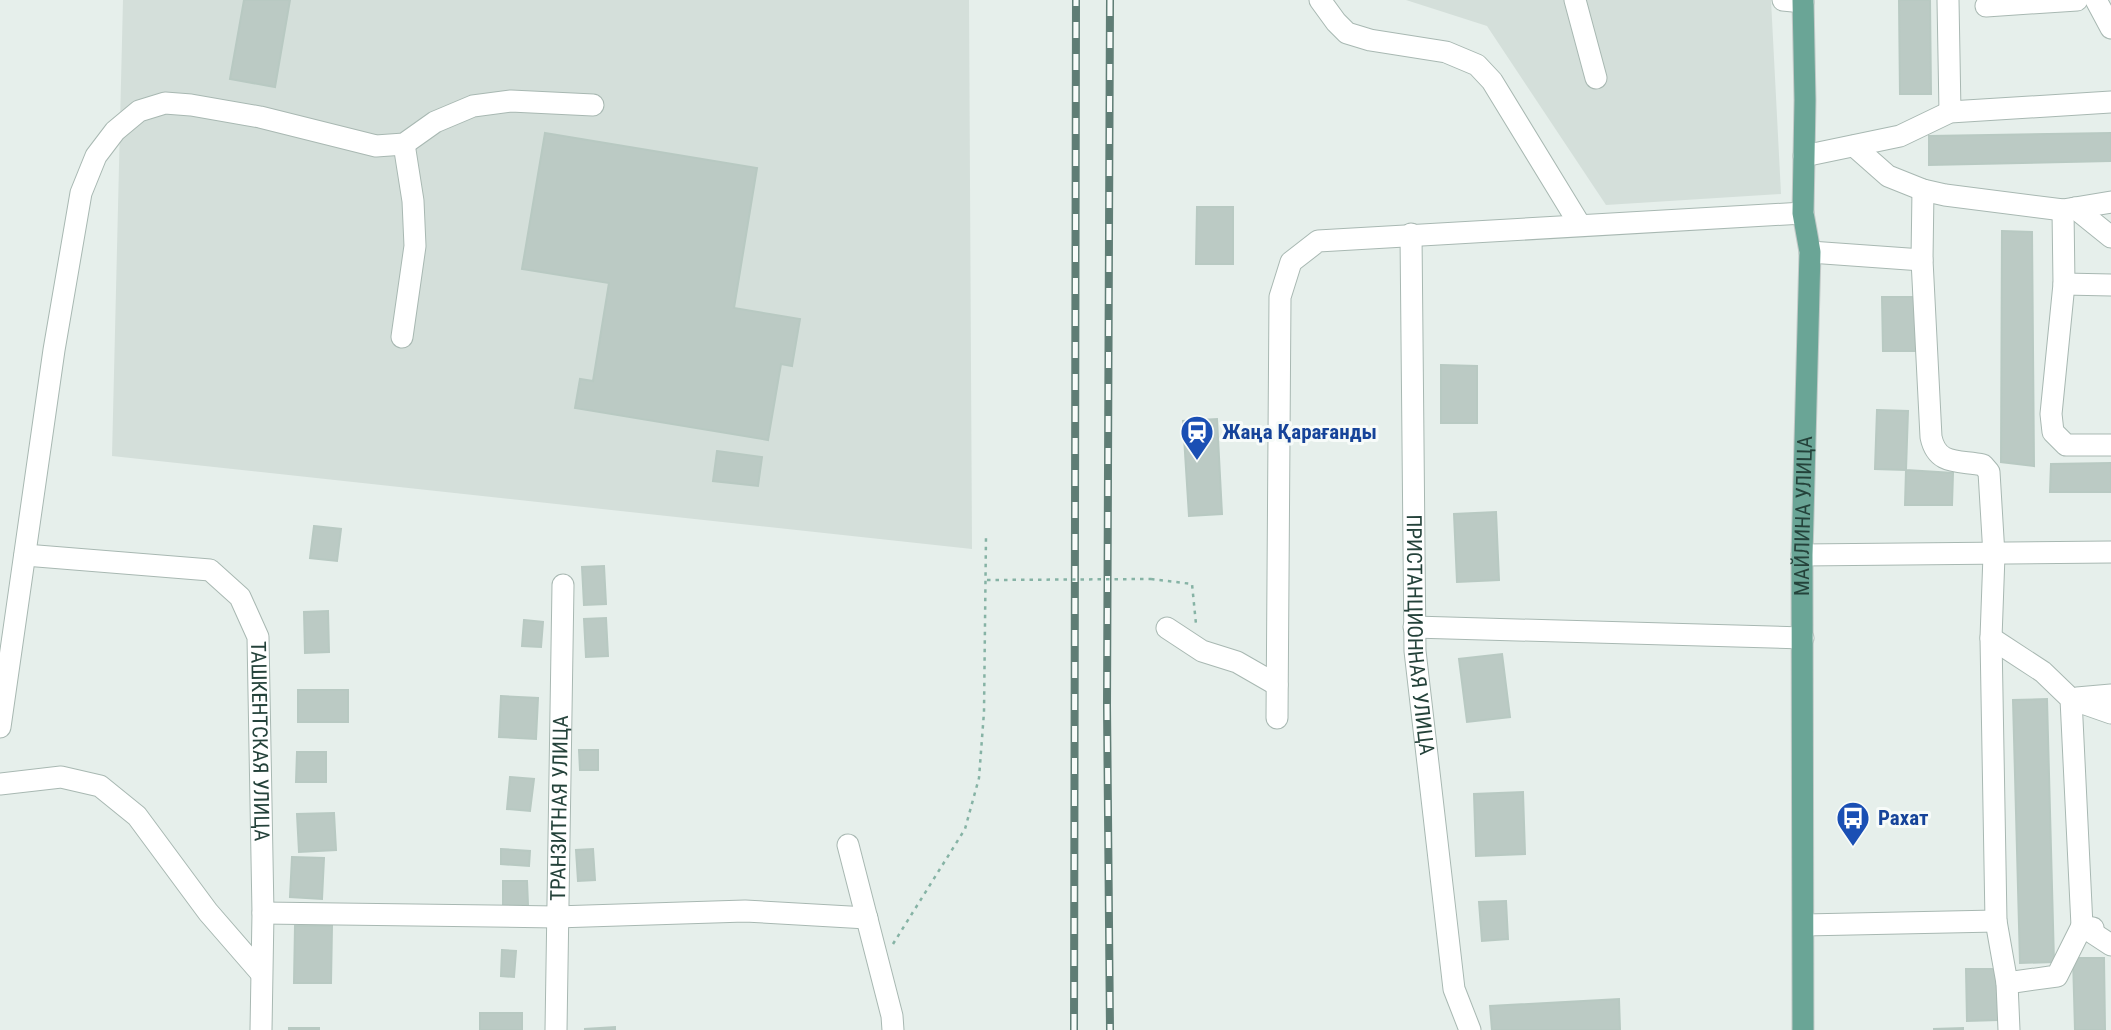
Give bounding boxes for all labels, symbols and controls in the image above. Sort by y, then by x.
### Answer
station icon: Жаңа Қарағанды [1178,413,1216,462]
place label: Жаңа Қарағанды [1222,420,1377,444]
street label: МАЙЛИНА УЛИЦА [1790,436,1817,596]
street label: ПРИСТАНЦИОННАЯ УЛИЦА [1402,514,1439,756]
street label: ТАШКЕНТСКАЯ УЛИЦА [246,641,274,841]
street label: ТРАНЗИТНАЯ УЛИЦА [546,715,573,901]
bus stop icon: Рахат [1834,799,1872,848]
place label: Рахат [1878,806,1929,830]

